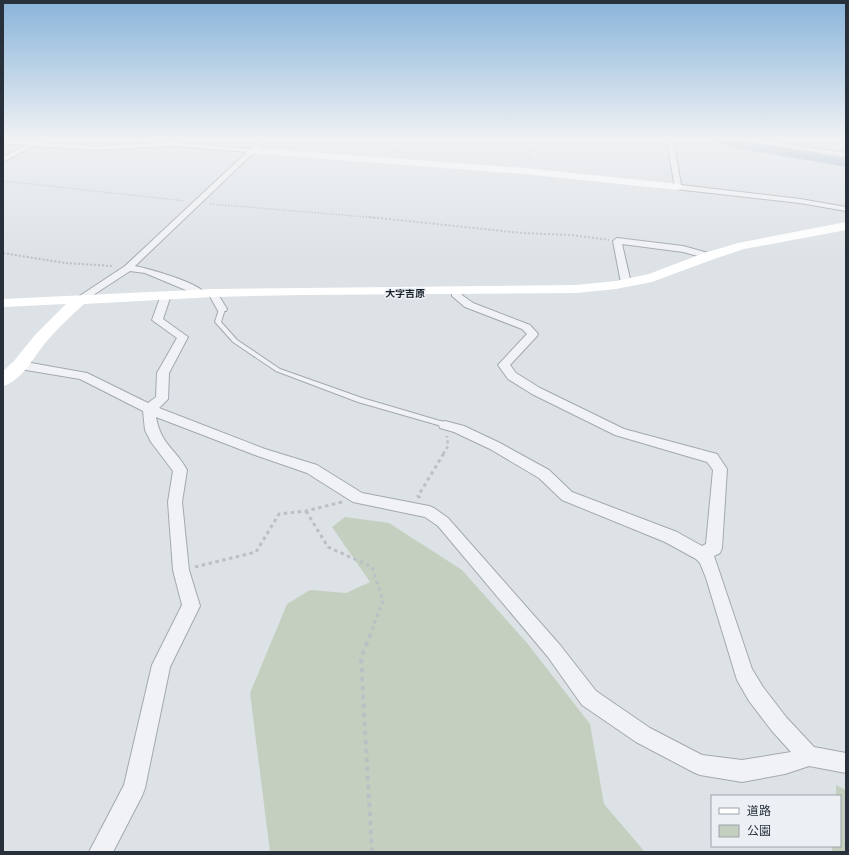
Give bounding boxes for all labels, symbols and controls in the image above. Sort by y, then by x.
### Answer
district label: 大字吉原 [385,288,425,299]
legend [711,795,841,847]
text: 道路 [747,804,771,818]
text: 公園 [747,824,771,838]

